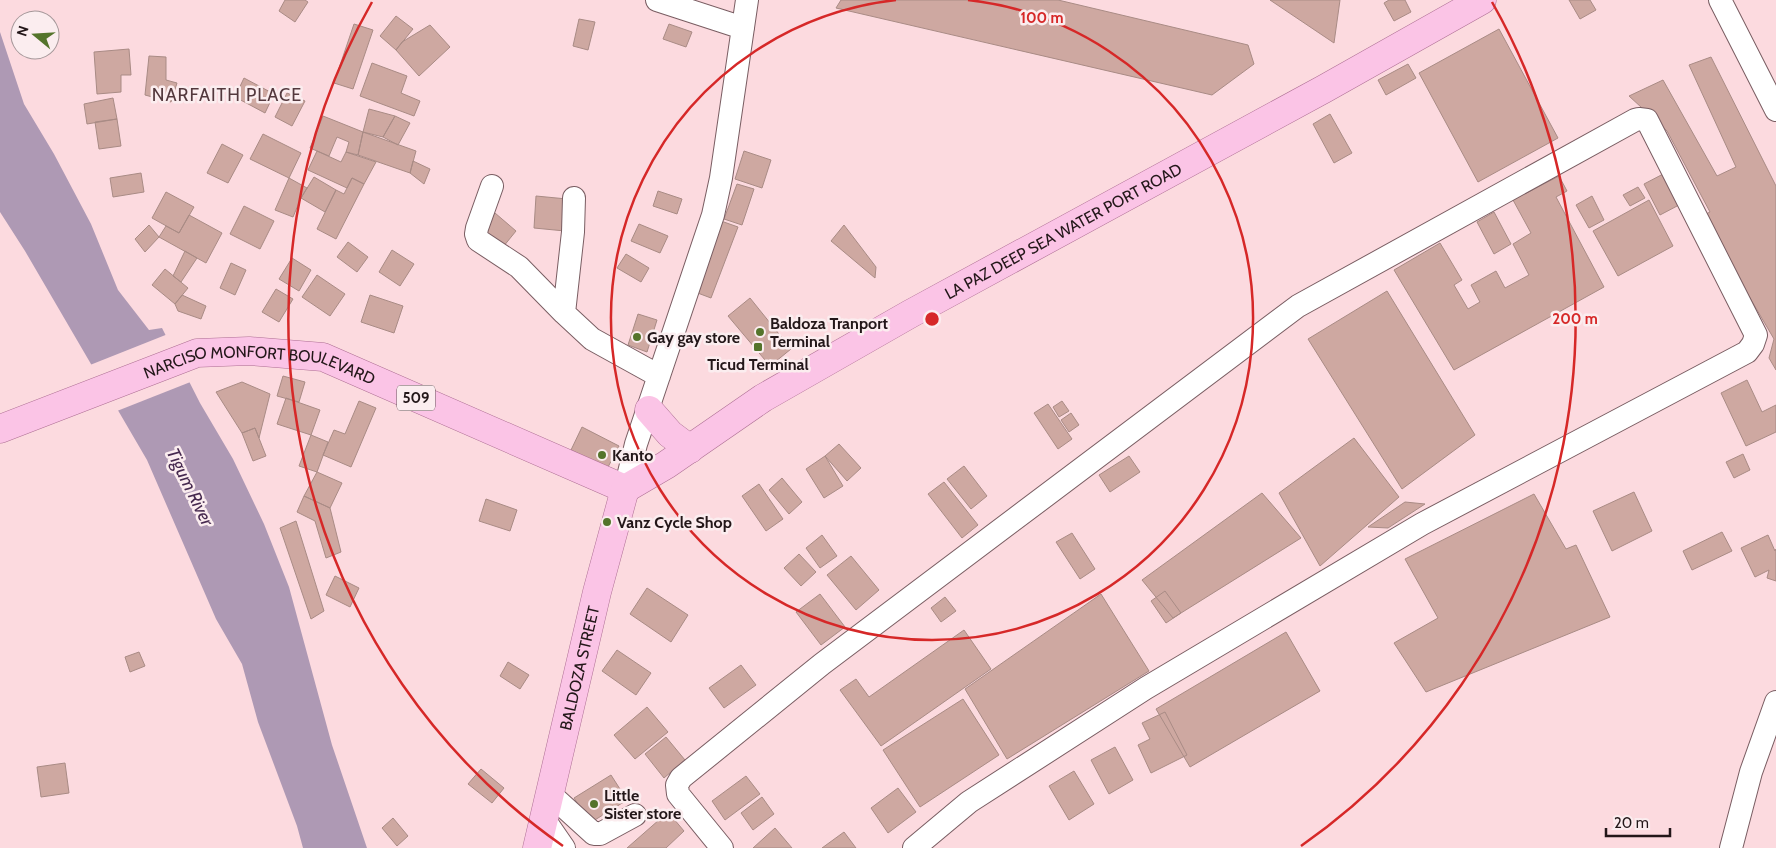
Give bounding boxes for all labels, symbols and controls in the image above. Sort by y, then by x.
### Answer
text: 100 m [1020,9,1064,27]
north arrow [10,10,60,60]
text: N [13,23,33,38]
district label: NARFAITH PLACE [152,84,302,106]
street label: LA PAZ DEEP SEA WATER PORT ROAD [941,159,1185,303]
centre of rings [923,310,941,328]
text: 200 m [1552,310,1598,328]
place label: Baldoza Tranport Terminal [770,314,888,351]
marker: Baldoza Tranport Terminal [754,326,766,338]
place label: Gay gay store [647,328,740,347]
marker: Gay gay store [631,331,643,343]
text: NARCISO MONFORT BOULEVARD [141,341,378,388]
marker: Ticud Terminal [752,341,764,353]
place label: Ticud Terminal [707,355,809,374]
street label: NARCISO MONFORT BOULEVARD [139,368,379,392]
road number: 509 [397,386,435,410]
water label: Tigum River [162,445,219,531]
place label: Kanto [612,446,653,465]
marker: Kanto [596,449,608,461]
place label: Vanz Cycle Shop [617,513,732,532]
marker: Vanz Cycle Shop [601,516,613,528]
street label: BALDOZA STREET [555,603,603,732]
place label: Little Sister store [604,786,681,823]
marker: Little Sister store [588,798,600,810]
scale bar [1606,806,1670,838]
text: 20 m [1614,814,1649,832]

